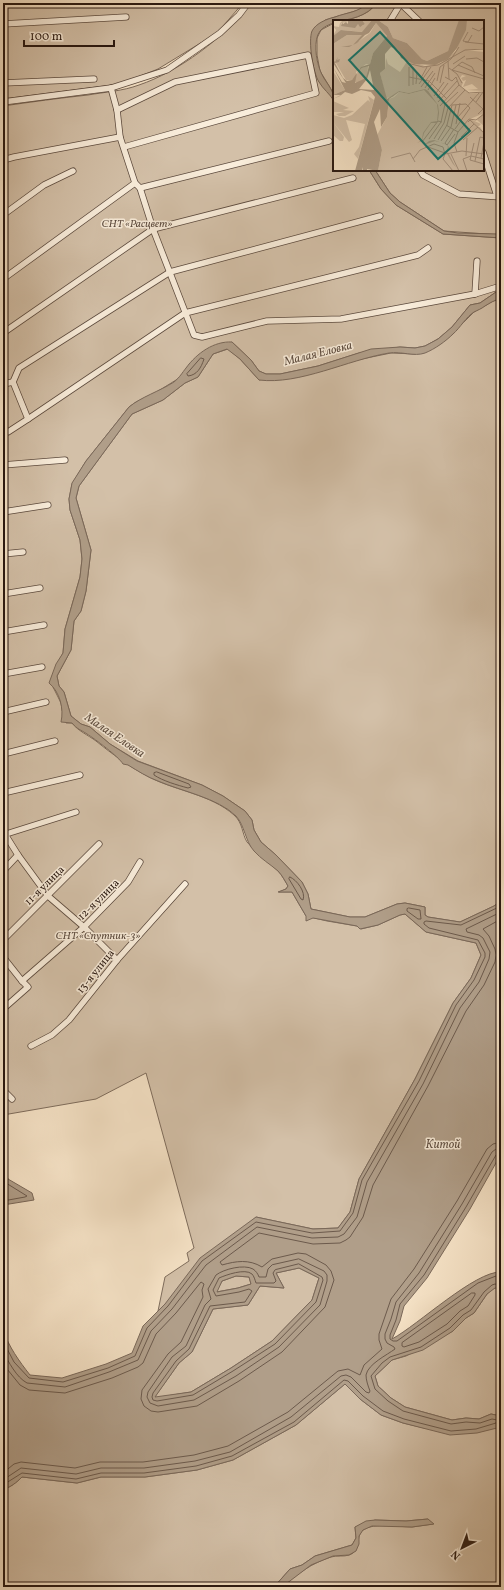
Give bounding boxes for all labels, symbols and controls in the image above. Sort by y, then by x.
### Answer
inset map [333,20,484,171]
scale bar [24,22,114,48]
text: 100 m [30,29,63,45]
park label: СНТ «Расцвет» [102,217,173,232]
water label: Малая Еловка [282,338,354,370]
water label: Малая Еловка [80,709,148,762]
street label: 11-я улица [22,862,69,909]
street label: 12-я улица [75,876,123,924]
park label: СНТ «Спутник-3» [56,929,141,944]
street label: 13-я улица [74,946,119,997]
water label: Китой [426,1137,460,1153]
north arrow [442,1528,482,1568]
text: N [448,1546,464,1563]

